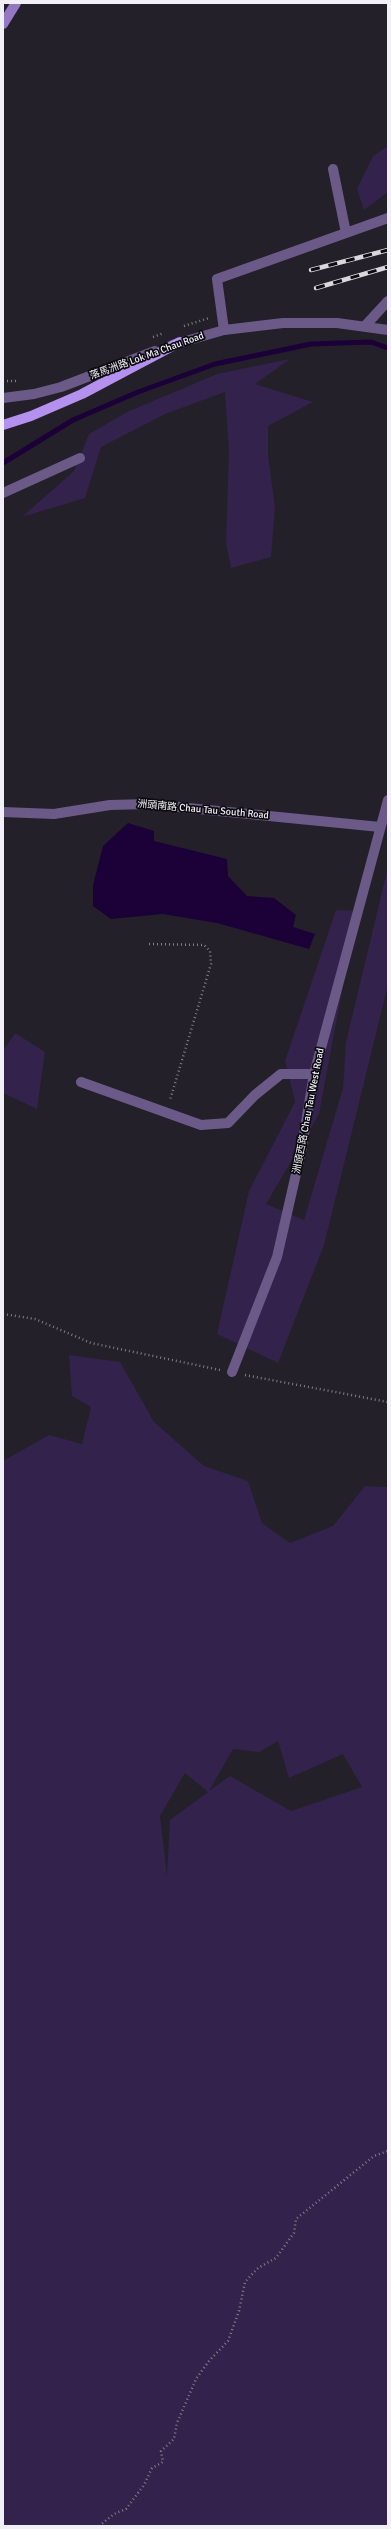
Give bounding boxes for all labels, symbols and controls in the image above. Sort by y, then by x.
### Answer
street label: 落馬洲路 Lok Ma Chau Road [88,330,206,382]
street label: 洲頭南路 Chau Tau South Road [137,798,269,822]
street label: 洲頭西路 Chau Tau West Road [291,1047,327,1175]

